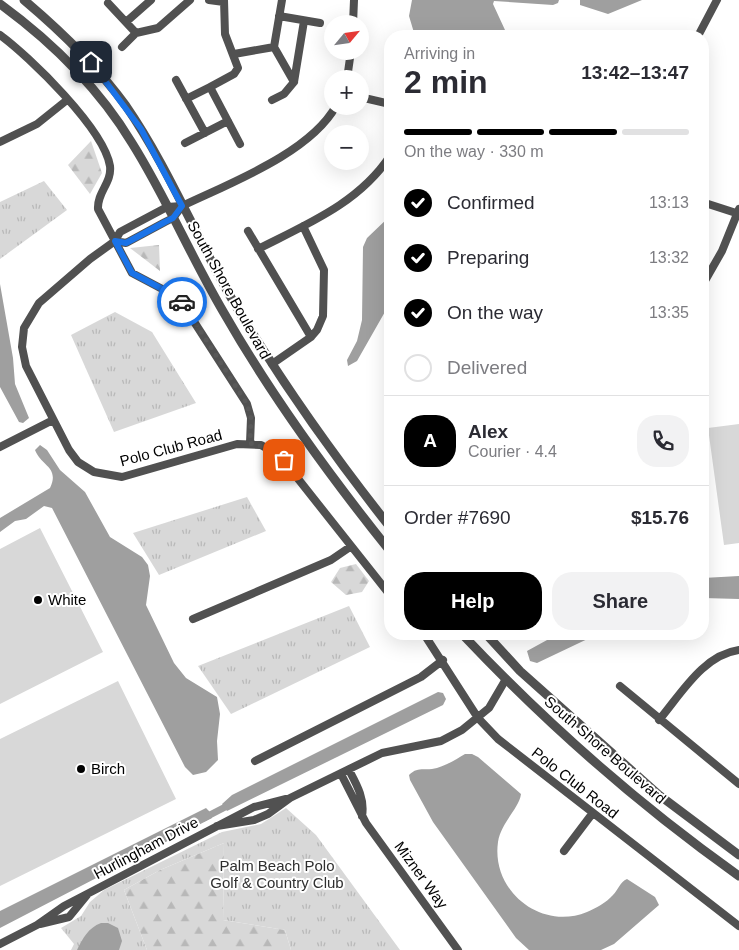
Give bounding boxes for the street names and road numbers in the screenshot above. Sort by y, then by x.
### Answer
street label: South Shore Boulevard [184,218,274,362]
street label: Polo Club Road [118,426,224,469]
street label: South Shore Boulevard [541,692,669,807]
street label: Polo Club Road [529,744,622,822]
street label: Hurlingham Drive [91,813,201,882]
street label: Mizner Way [391,838,452,912]

